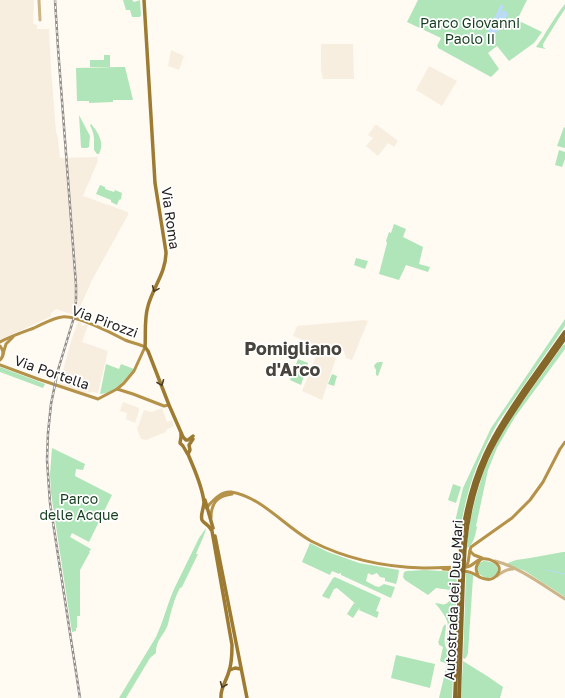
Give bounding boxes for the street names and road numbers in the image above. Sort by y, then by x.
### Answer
street label: Via Roma [158,186,184,250]
street label: Via Pirozzi [70,301,140,341]
street label: Via Portella [12,351,92,393]
street label: Autostrada dei Due Mari [440,519,466,681]

